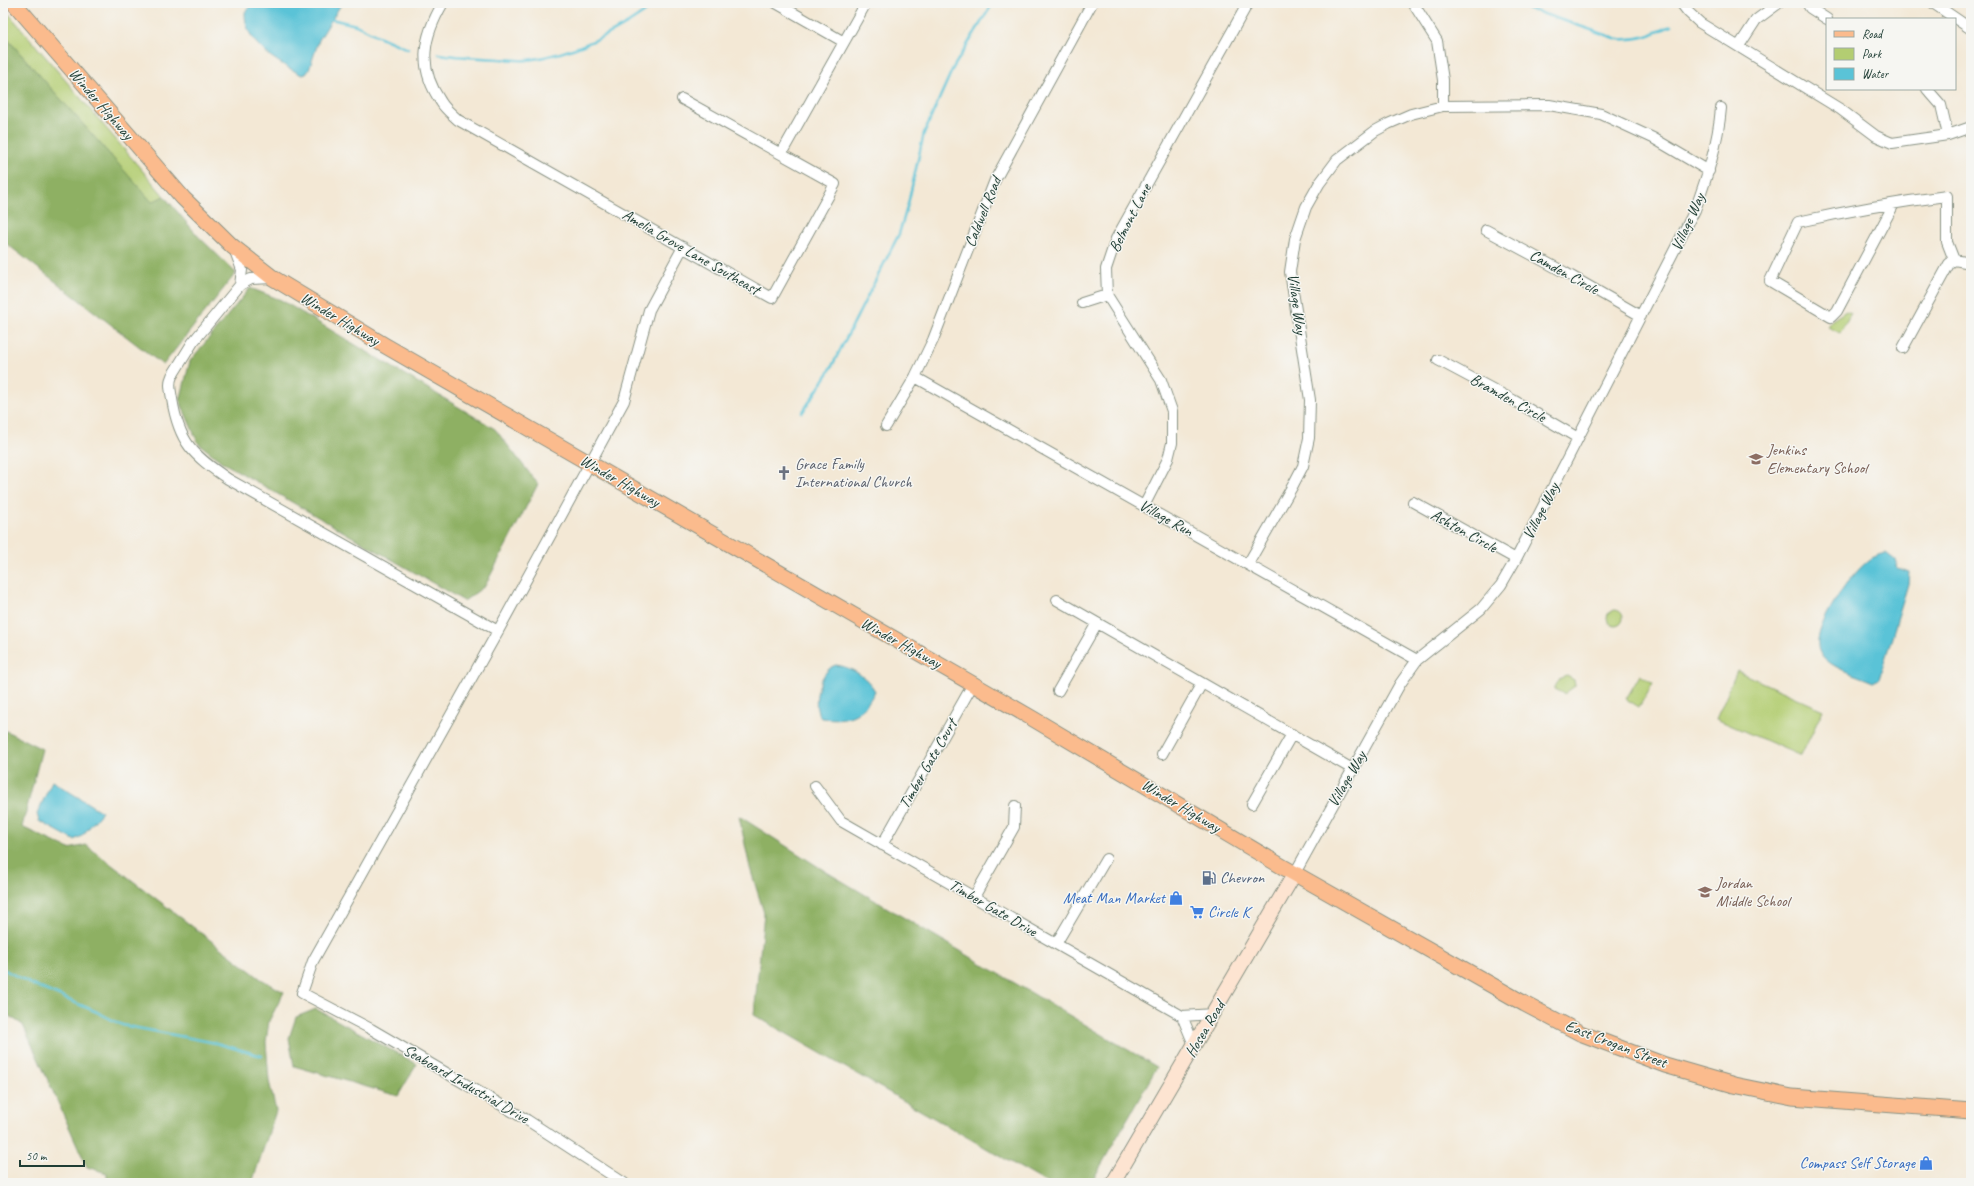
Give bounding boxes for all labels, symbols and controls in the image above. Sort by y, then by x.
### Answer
legend [1826,18,1956,90]
text: Road [1862,26,1884,42]
text: Park [1862,46,1883,62]
street label: Winder Highway [64,64,139,145]
text: Water [1862,66,1890,82]
street label: Caldwell Road [960,172,1007,250]
street label: Belmont Lane [1104,179,1157,255]
street label: Village Way [1666,189,1710,254]
street label: Amelia Grove Lane Southeast [619,205,765,301]
street label: Camden Circle [1526,245,1604,300]
street label: Village Way [1283,272,1311,337]
street label: Winder Highway [297,288,384,351]
street label: Bramden Circle [1467,369,1551,428]
place label: Jenkins Elementary School [1766,440,1870,478]
street label: Winder Highway [577,450,665,513]
school or university icon: Jenkins Elementary School [1748,451,1764,467]
place label: Grace Family International Church [795,454,913,492]
church icon: Grace Family International Church [776,465,792,481]
street label: Village Way [1518,478,1564,543]
street label: Village Run [1136,495,1197,541]
street label: Ashton Circle [1427,505,1502,558]
street label: Winder Highway [857,613,946,674]
street label: Timber Gate Court [894,713,963,812]
street label: Village Way [1323,746,1372,810]
street label: Winder Highway [1138,775,1225,838]
place label: Chevron [1220,868,1265,888]
fuel station icon: Chevron [1201,870,1217,886]
place label: Jordan Middle School [1715,873,1793,911]
street label: Timber Gate Drive [945,875,1042,942]
school or university icon: Jordan Middle School [1697,884,1713,900]
place label: Meat Man Market [1063,888,1167,908]
shop icon: Meat Man Market [1168,890,1184,906]
place label: Circle K [1208,902,1253,922]
supermarket icon: Circle K [1189,904,1205,920]
street label: Hosea Road [1180,995,1231,1061]
street label: East Crogan Street [1563,1016,1671,1073]
street label: Seaboard Industrial Drive [400,1040,534,1129]
scale bar [20,1142,84,1168]
text: 50 m [26,1148,48,1164]
place label: Compass Self Storage [1800,1153,1917,1173]
shop icon: Compass Self Storage [1918,1155,1934,1171]

